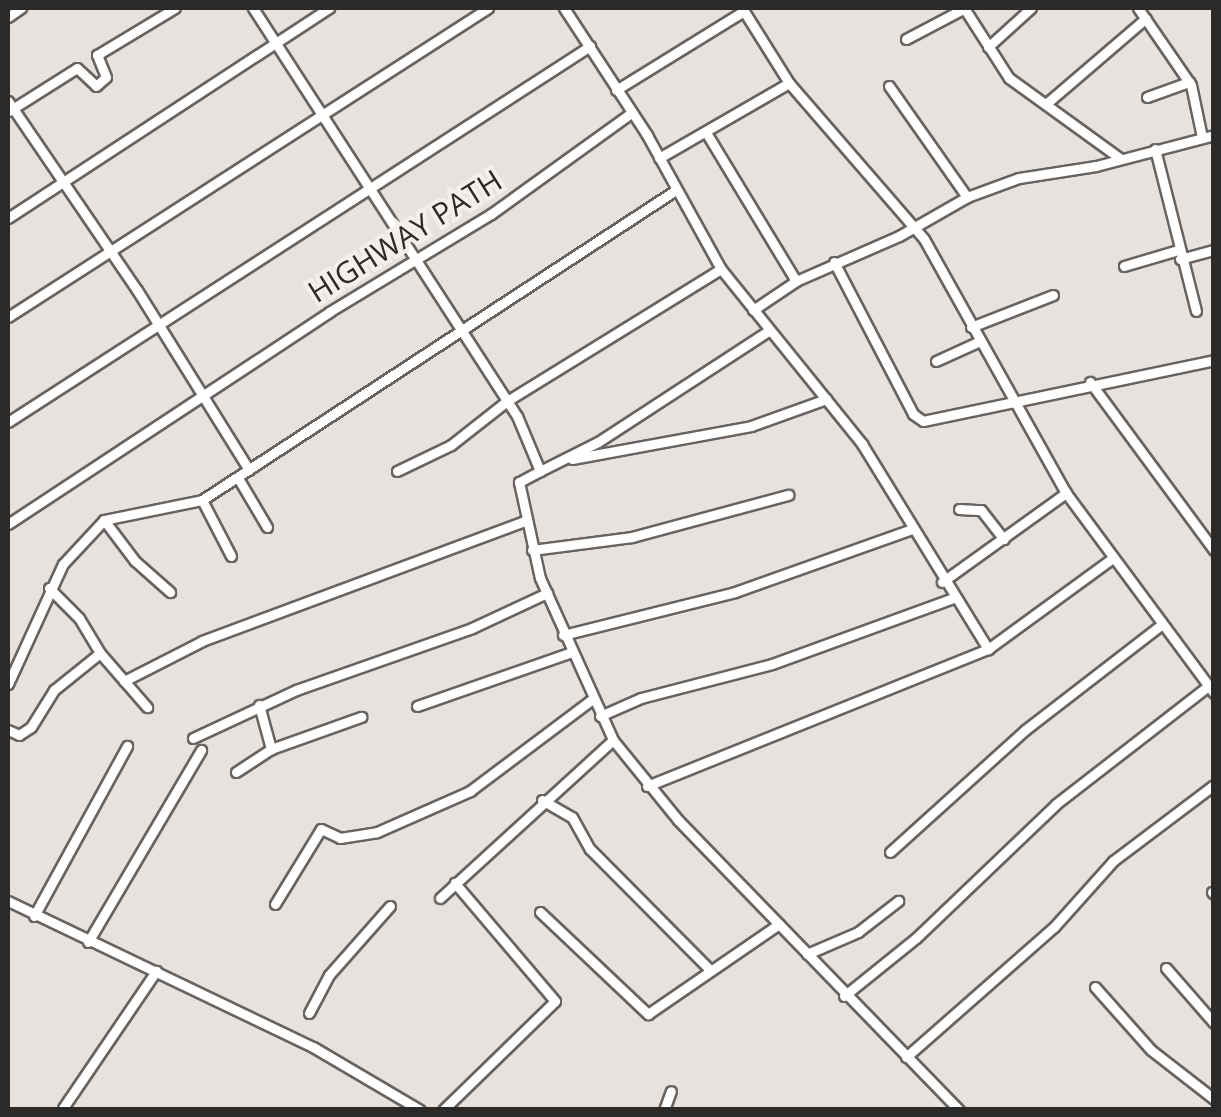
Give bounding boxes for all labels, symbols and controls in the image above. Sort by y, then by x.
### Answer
street label: HIGHWAY PATH [302,162,508,310]

